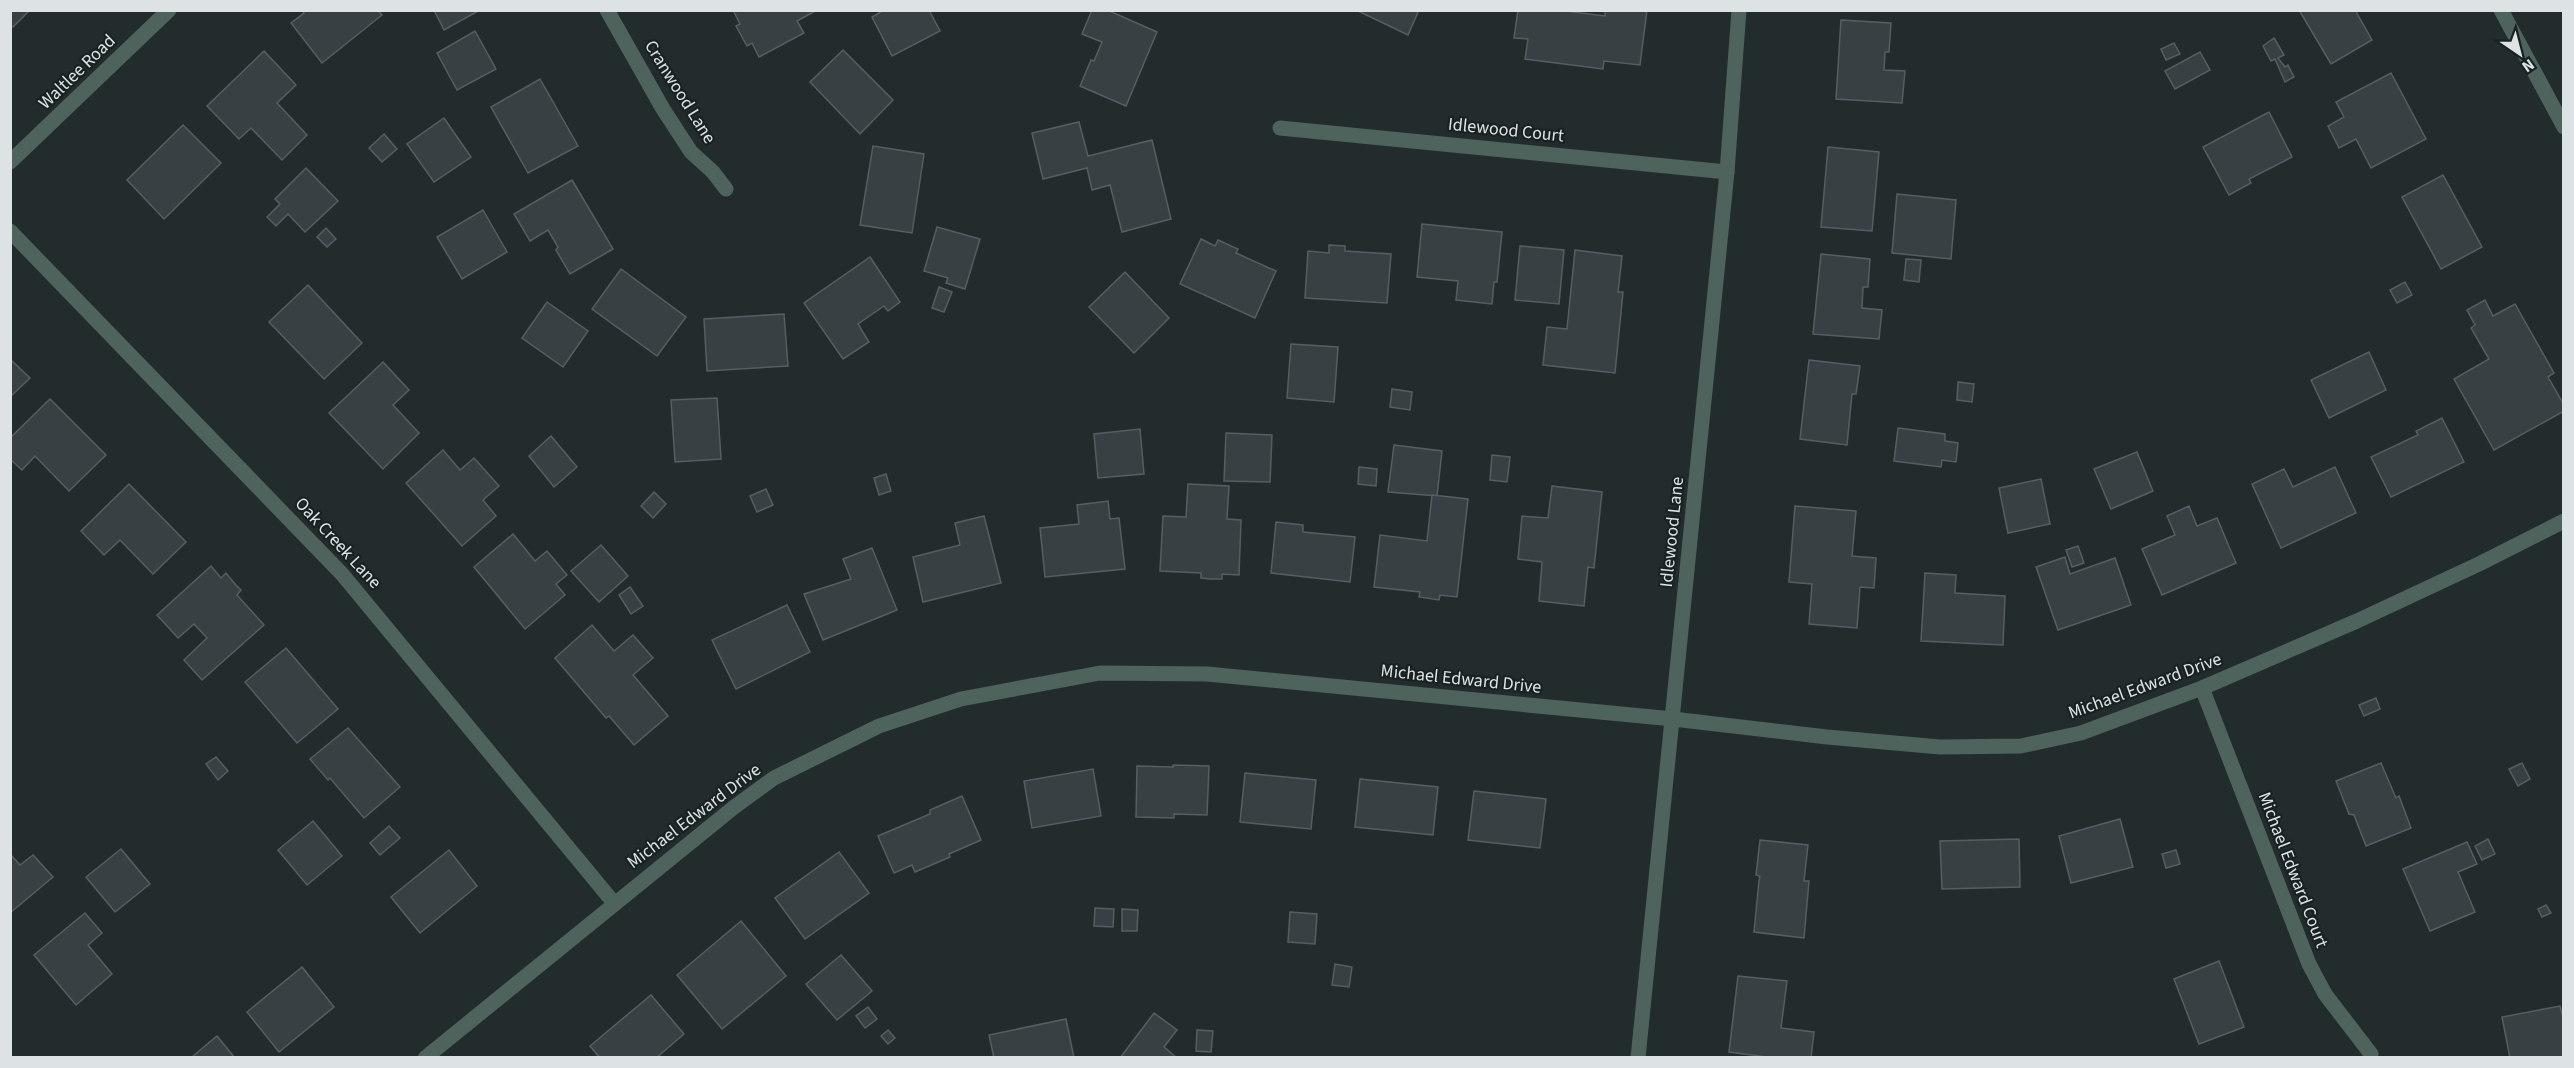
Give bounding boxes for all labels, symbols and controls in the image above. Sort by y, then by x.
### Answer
north arrow [2490,24,2550,84]
street label: Waltlee Road [33,29,121,115]
street label: Cranwood Lane [638,36,722,149]
text: N [2517,53,2539,78]
street label: Idlewood Court [1447,111,1565,149]
street label: Idlewood Lane [1654,475,1690,588]
street label: Oak Creek Lane [289,492,387,594]
street label: Michael Edward Drive [2065,647,2225,725]
street label: Michael Edward Drive [1379,658,1543,700]
street label: Michael Edward Drive [622,757,766,875]
street label: Michael Edward Court [2252,789,2334,951]

